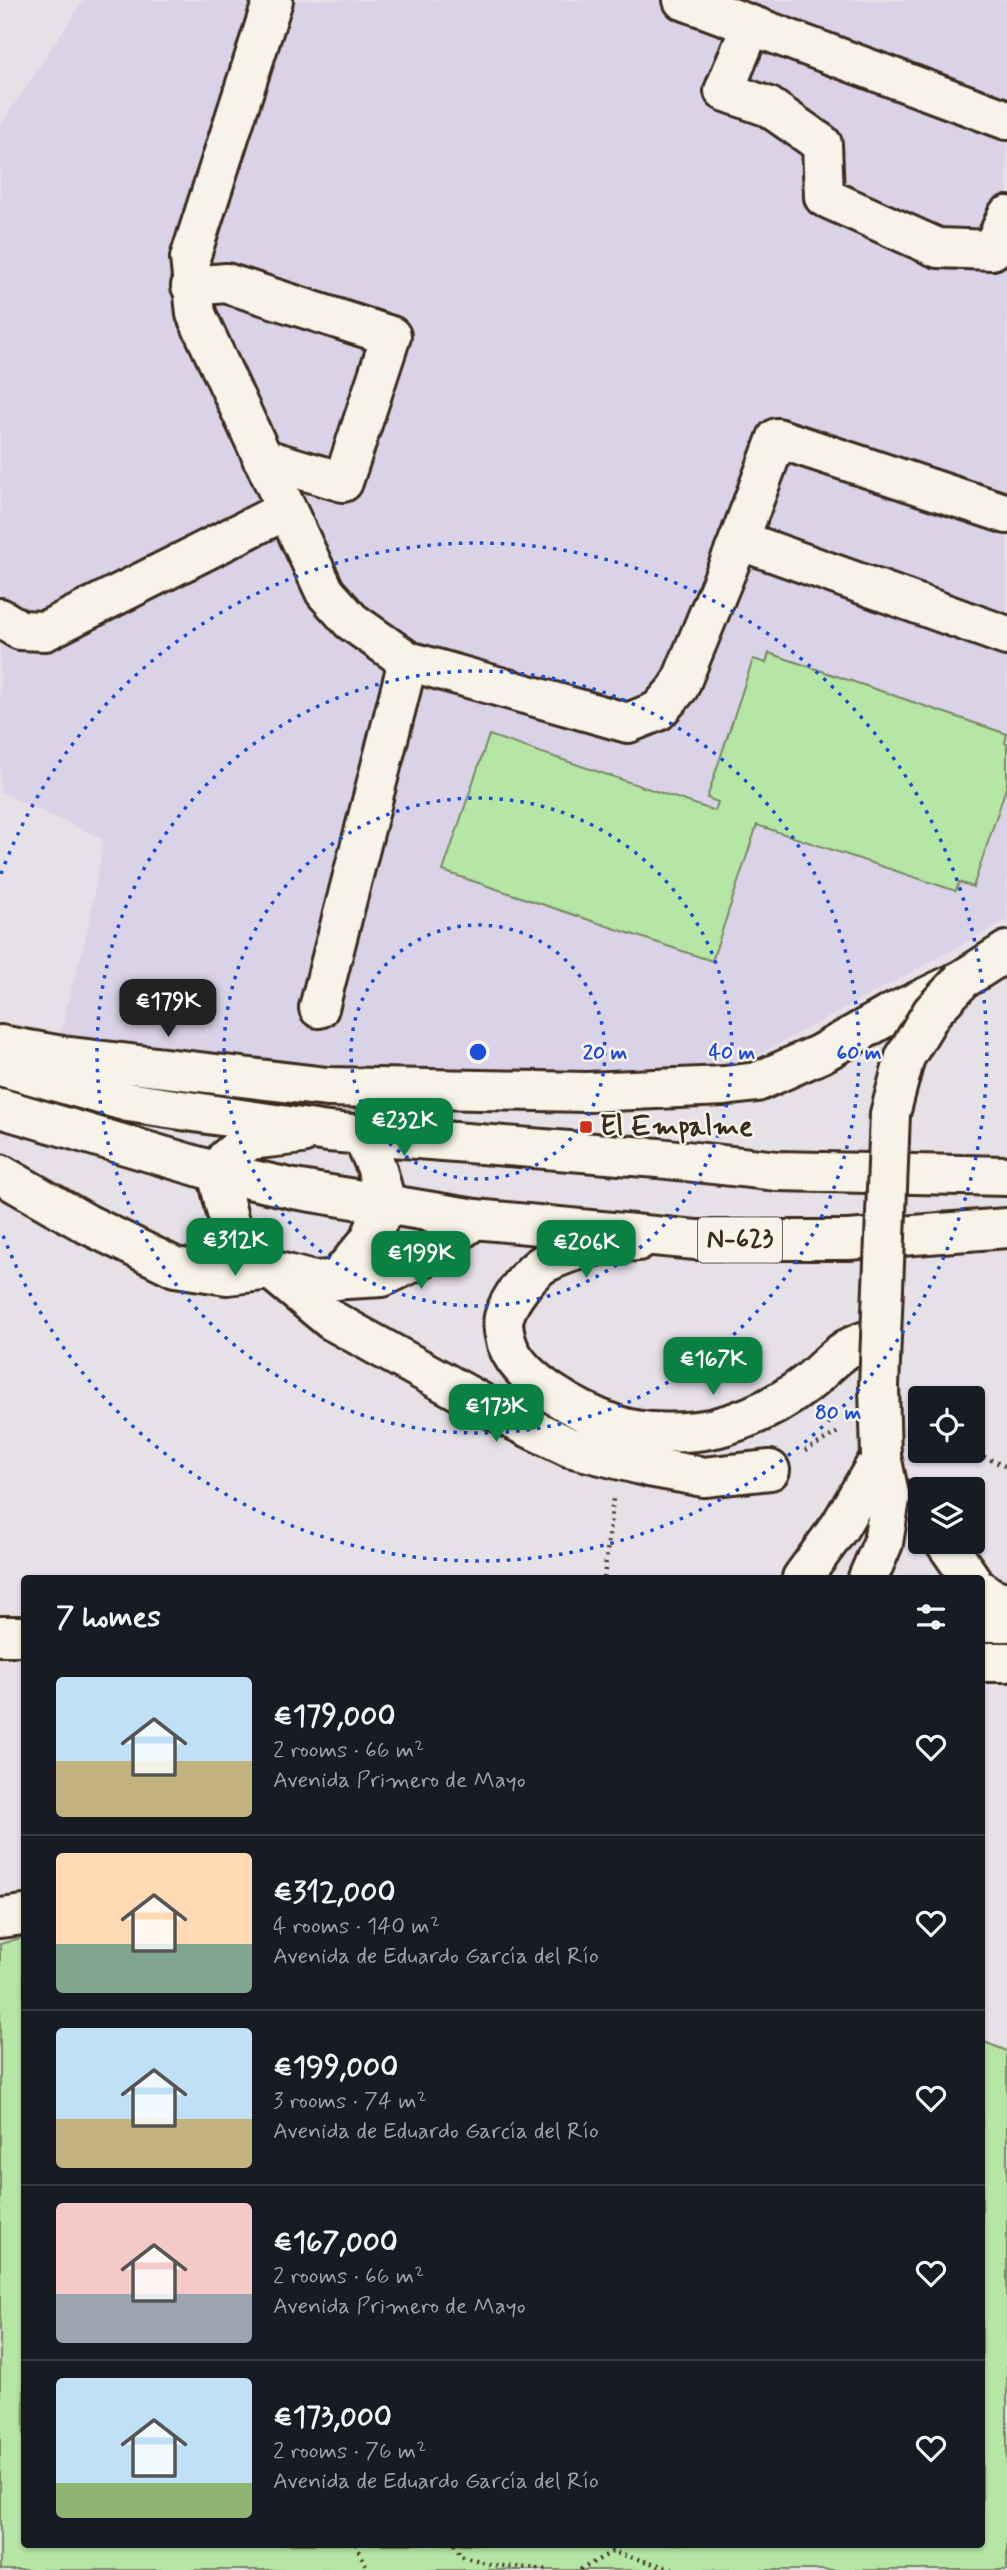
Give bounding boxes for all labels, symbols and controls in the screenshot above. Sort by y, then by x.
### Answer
pin: €179K [119,979,217,1039]
text: €179K [135,987,201,1017]
text: 20 m [583,1039,628,1067]
text: 40 m [709,1039,756,1067]
text: 60 m [836,1039,882,1067]
centre of rings [466,1040,490,1064]
pin: €232K [355,1098,453,1158]
text: €232K [371,1106,437,1136]
place label: El Empalme [600,1109,753,1146]
marker: El Empalme [578,1119,594,1135]
pin: €312K [186,1218,284,1278]
road number: N-623 [698,1218,782,1262]
pin: €206K [537,1220,635,1280]
text: €312K [202,1226,268,1256]
text: €206K [553,1228,619,1258]
pin: €199K [372,1232,470,1291]
text: €199K [387,1239,455,1269]
pin: €167K [664,1338,762,1397]
text: €167K [679,1345,747,1375]
pin: €173K [447,1384,545,1444]
map controls [908,1386,985,1554]
button: locate [908,1386,985,1463]
text: €173K [465,1392,527,1422]
text: 80 m [815,1399,861,1427]
button: layers [908,1477,985,1554]
text: 7 homes [56,1598,161,1637]
icon: filters [912,1598,950,1636]
text: €179,000 [273,1697,395,1736]
icon: home [112,1705,196,1789]
icon: heart [912,1728,950,1766]
text: 2 rooms · 66 m² [273,1736,424,1766]
text: Avenida Primero de Mayo [273,1766,526,1796]
text: €312,000 [273,1873,396,1912]
icon: home [112,1881,196,1965]
icon: heart [912,1904,950,1942]
text: 4 rooms · 140 m² [273,1912,440,1942]
text: Avenida de Eduardo García del Río [273,1942,599,1972]
text: €199,000 [273,2048,398,2087]
icon: home [112,2056,196,2140]
icon: heart [912,2079,950,2117]
text: 3 rooms · 74 m² [273,2087,427,2117]
text: Avenida de Eduardo García del Río [273,2117,599,2147]
text: €167,000 [273,2223,398,2262]
icon: home [112,2231,196,2315]
icon: heart [912,2254,950,2292]
text: 2 rooms · 66 m² [273,2262,424,2292]
text: Avenida Primero de Mayo [273,2292,526,2322]
text: €173,000 [273,2398,392,2437]
icon: home [112,2406,196,2490]
icon: heart [912,2429,950,2467]
text: 2 rooms · 76 m² [273,2437,426,2467]
text: Avenida de Eduardo García del Río [273,2467,599,2497]

